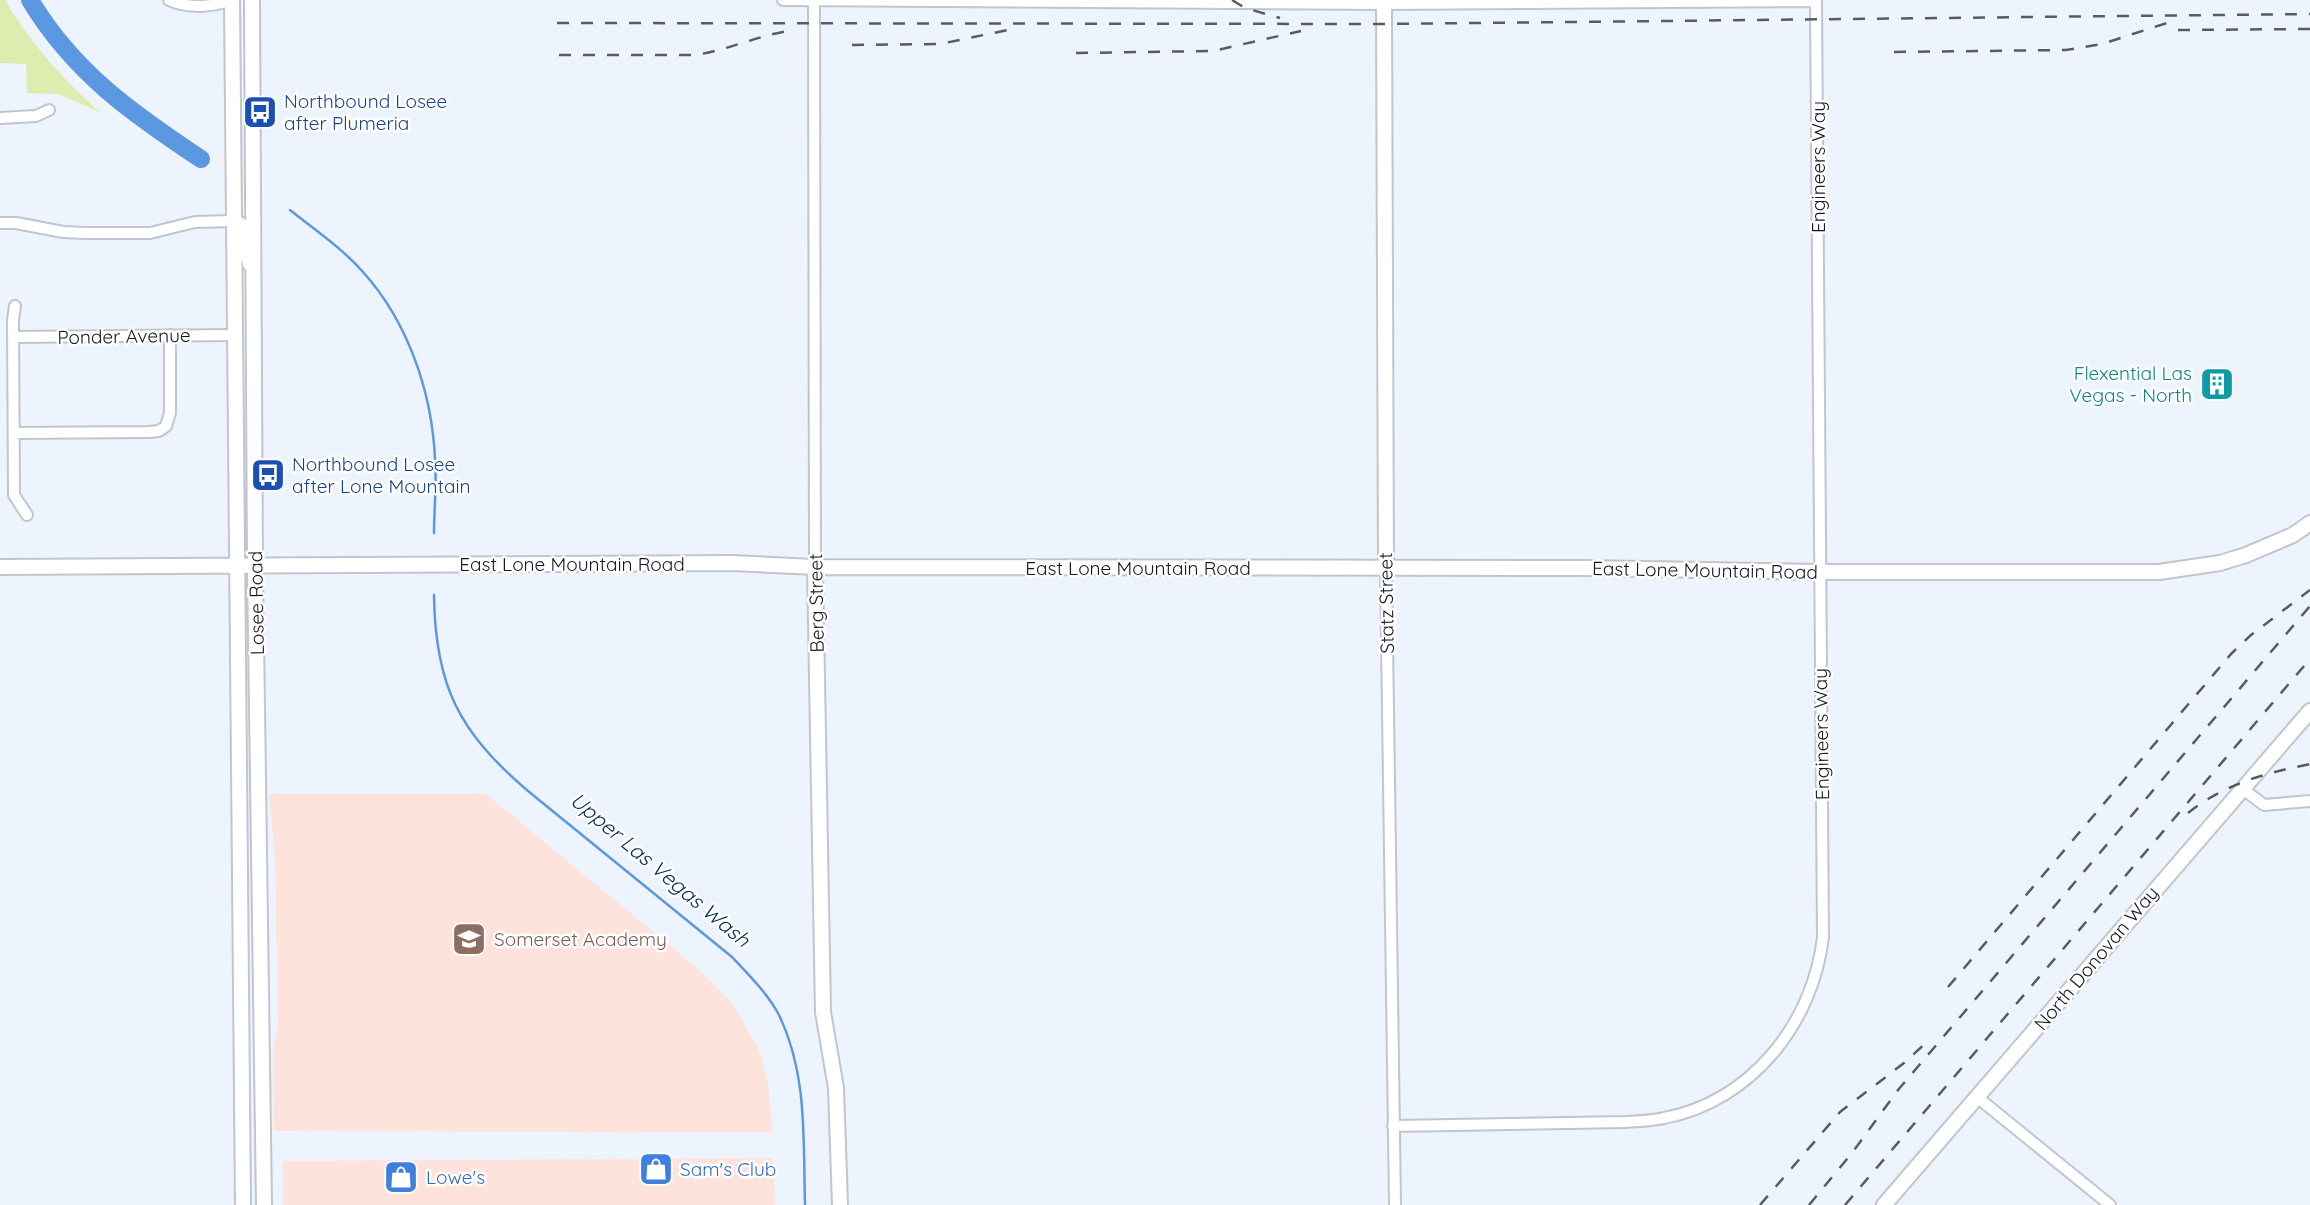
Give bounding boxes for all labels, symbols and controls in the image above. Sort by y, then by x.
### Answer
place label: Northbound Losee after Plumeria [284,89,447,135]
bus stop icon: Northbound Losee after Plumeria [241,93,279,131]
street label: Engineers Way [1806,101,1830,233]
street label: Ponder Avenue [57,323,191,349]
place label: Flexential Las Vegas - North [2069,361,2192,407]
building icon: Flexential Las Vegas - North [2198,365,2236,403]
place label: Northbound Losee after Lone Mountain [292,452,470,498]
bus stop icon: Northbound Losee after Lone Mountain [249,456,287,494]
street label: Losee Road [243,551,269,655]
street label: East Lone Mountain Road [459,552,685,576]
street label: Statz Street [1373,552,1399,654]
street label: Berg Street [803,553,829,653]
street label: East Lone Mountain Road [1025,556,1251,580]
street label: East Lone Mountain Road [1592,556,1818,584]
street label: Engineers Way [1808,668,1834,800]
water label: Upper Las Vegas Wash [565,786,757,953]
street label: North Donovan Way [2029,881,2163,1035]
school or university icon: Somerset Academy [450,920,488,958]
place label: Somerset Academy [494,927,667,951]
shop icon: Sam's Club [637,1150,675,1188]
place label: Sam's Club [680,1157,776,1181]
shop icon: Lowe's [382,1158,420,1196]
place label: Lowe's [426,1165,485,1189]

